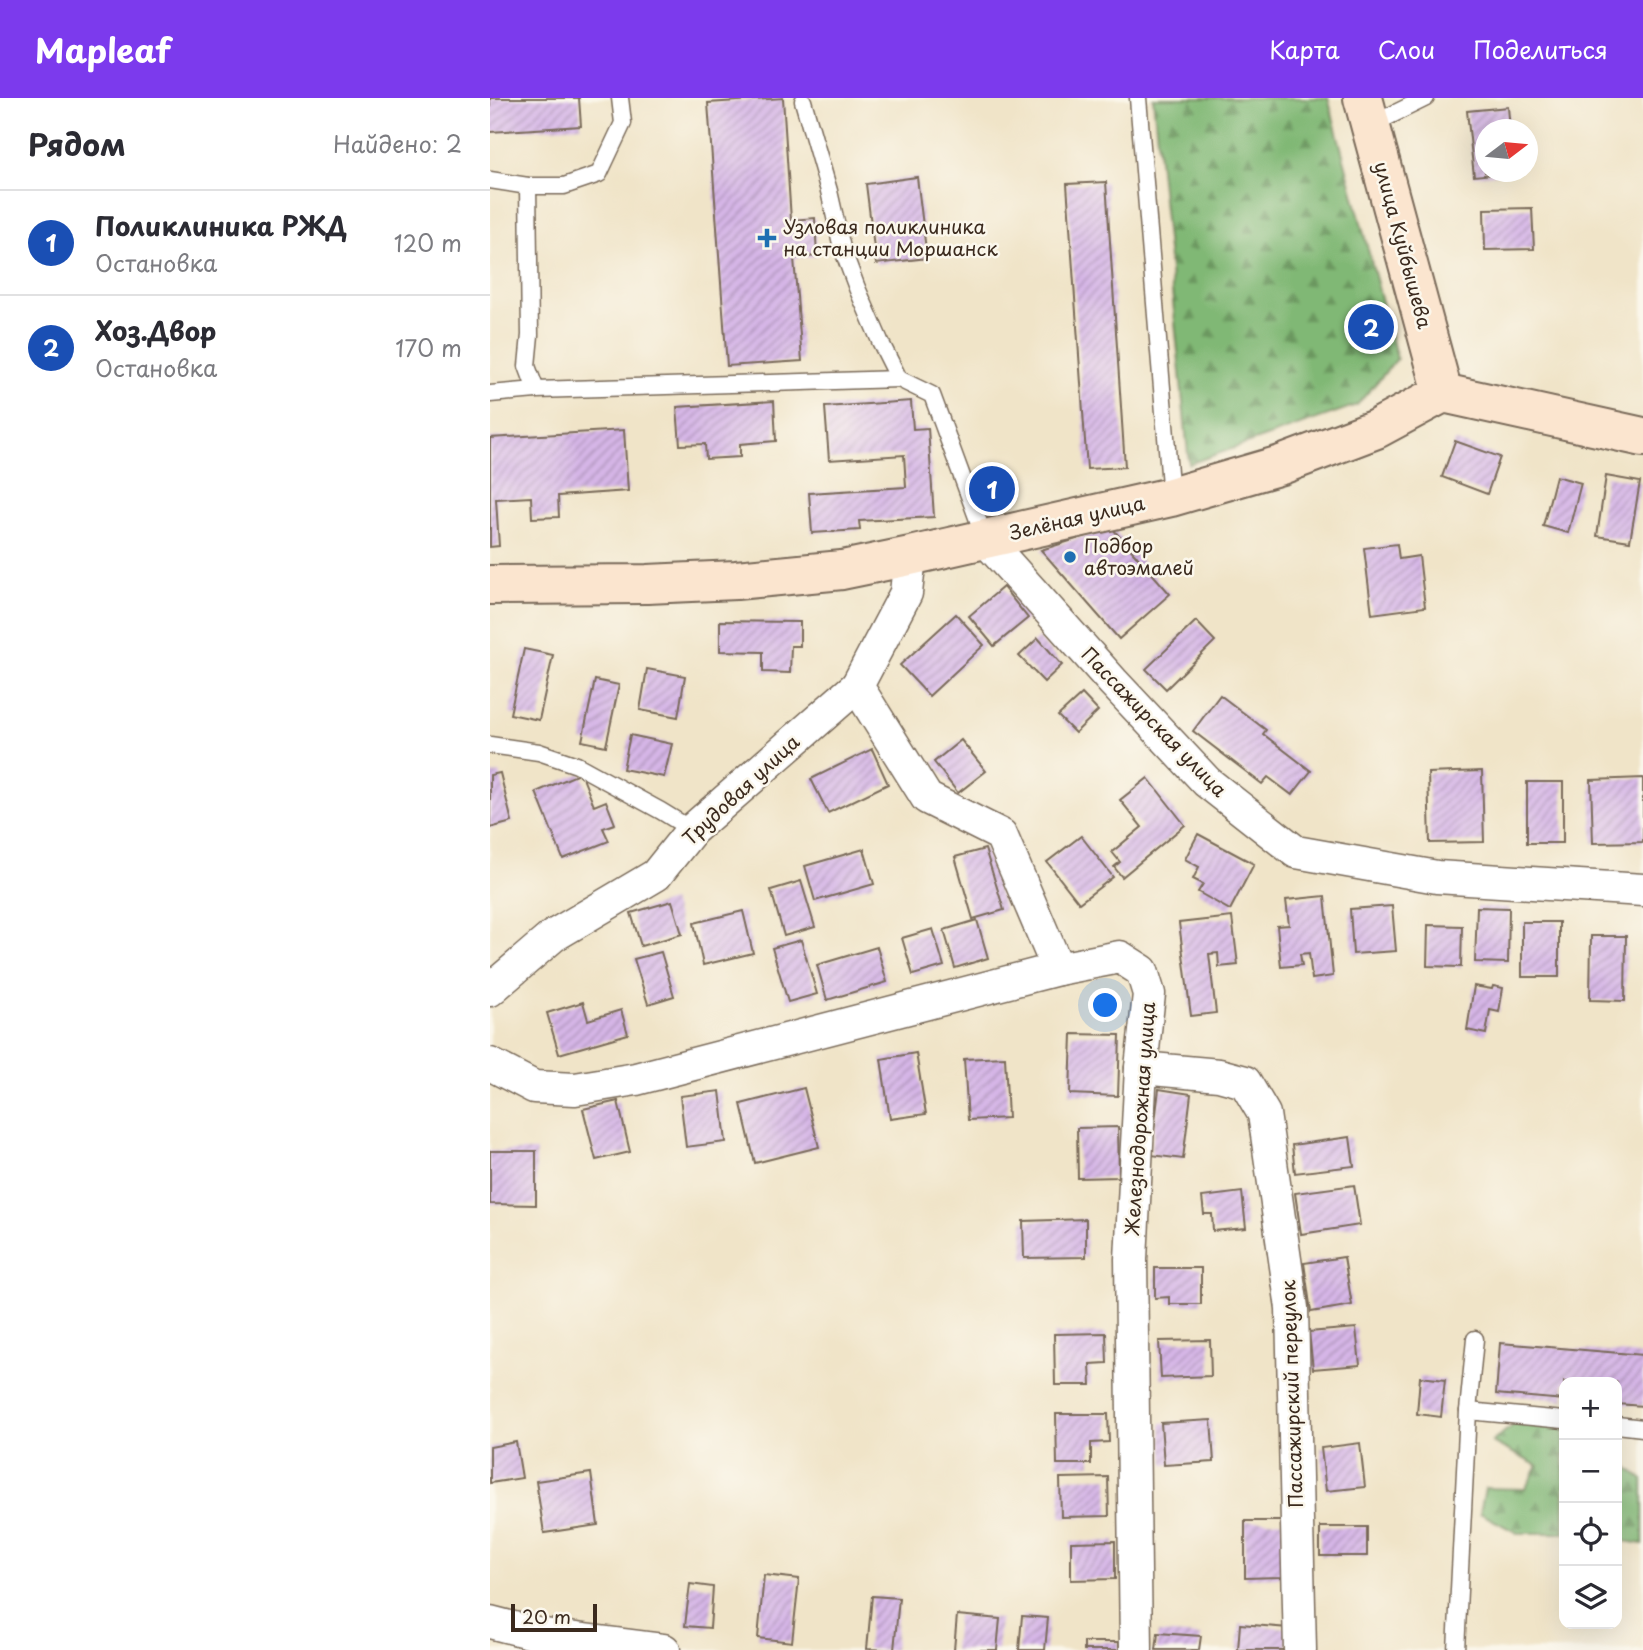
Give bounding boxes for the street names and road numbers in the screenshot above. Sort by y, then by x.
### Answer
street label: улица Куйбышева [1368,158,1440,332]
street label: Зелёная улица [1006,488,1147,546]
street label: Пассажирская улица [1076,640,1234,803]
street label: Трудовая улица [675,727,805,851]
street label: Железнодорожная улица [1117,1001,1161,1237]
street label: Пассажирский переулок [1273,1279,1309,1509]

